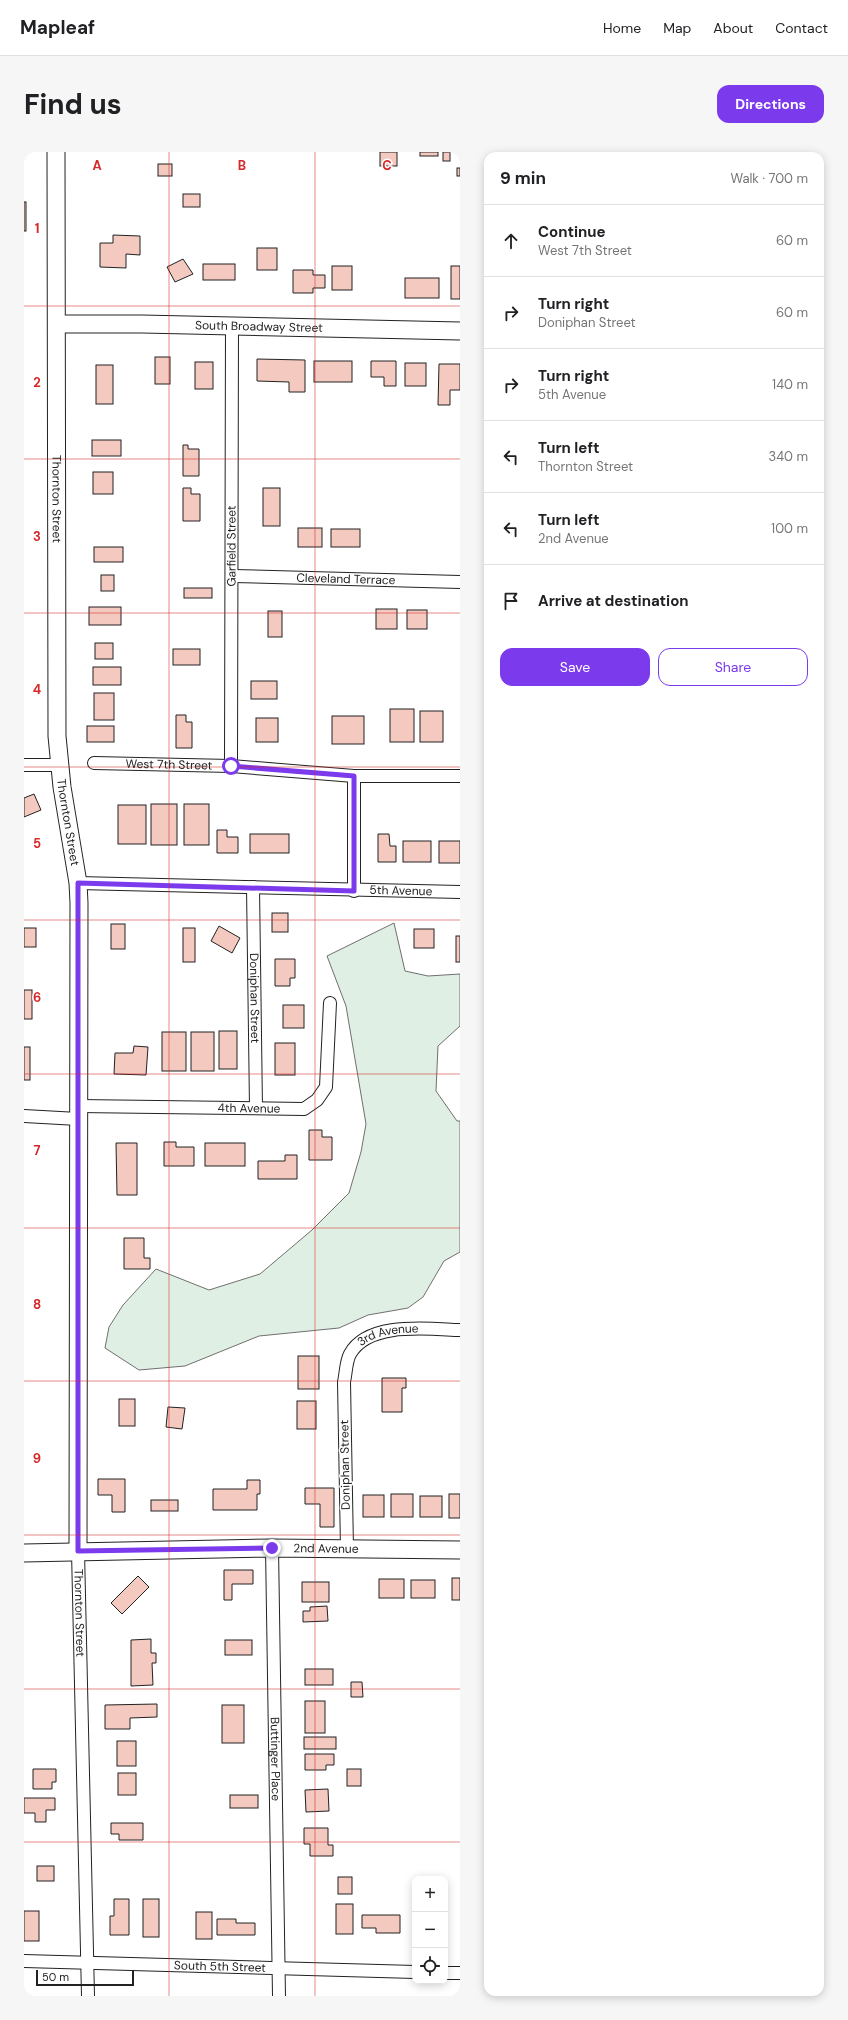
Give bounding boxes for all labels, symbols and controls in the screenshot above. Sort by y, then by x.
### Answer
text: Mapleaf [20,15,95,40]
text: Home [603,19,641,37]
text: Map [663,19,691,37]
text: About [713,19,753,37]
text: Contact [775,19,828,37]
button: Directions [717,85,824,123]
text: Find us [24,86,122,123]
text: A [92,157,102,174]
text: B [238,157,246,174]
text: C [382,157,392,174]
text: 9 min [500,167,546,189]
text: Walk · 700 m [730,170,808,187]
text: 1 [35,220,39,237]
text: Continue [538,222,606,242]
icon: ahead [500,230,522,252]
text: 60 m [776,232,808,249]
text: West 7th Street [538,242,632,259]
text: Turn right [538,294,609,314]
icon: right [500,302,522,324]
text: 60 m [776,304,808,321]
text: Doniphan Street [538,314,636,331]
street label: South Broadway Street [195,317,323,336]
text: Turn right [538,366,609,386]
text: 2 [33,374,41,391]
icon: right [500,374,522,396]
text: 140 m [772,376,808,393]
text: 5th Avenue [538,386,606,403]
text: Turn left [538,438,599,458]
icon: left [500,446,522,468]
text: 340 m [768,448,808,465]
street label: Thornton Street [49,455,65,543]
text: Thornton Street [538,458,633,475]
street label: Garfield Street [223,505,240,587]
text: Turn left [538,510,599,530]
icon: left [500,518,522,540]
text: 100 m [771,520,808,537]
text: 3 [33,528,41,545]
text: 2nd Avenue [538,530,609,547]
street label: Cleveland Terrace [296,570,396,588]
icon: arrive [500,590,522,612]
text: Arrive at destination [538,591,689,611]
button: Save [500,648,650,686]
button: Share [658,648,808,686]
text: 4 [33,681,41,698]
street label: West 7th Street [125,756,213,774]
route start [222,757,240,775]
street label: Thornton Street [53,778,83,867]
text: 5 [33,835,41,852]
street label: 5th Avenue [369,882,433,899]
street label: Doniphan Street [246,953,263,1044]
text: 6 [33,989,41,1006]
street label: 4th Avenue [217,1100,281,1117]
text: 7 [34,1142,41,1159]
text: 8 [33,1296,41,1313]
street label: 3rd Avenue [354,1320,419,1350]
street label: Doniphan Street [336,1419,354,1510]
text: 9 [33,1450,41,1467]
route end [263,1539,281,1557]
street label: 2nd Avenue [293,1540,359,1557]
street label: Thornton Street [70,1569,88,1657]
street label: Buttinger Place [267,1717,284,1801]
map controls [412,1876,448,1984]
button: + [412,1876,448,1912]
button: − [412,1912,448,1948]
button: locate [412,1948,448,1984]
street label: South 5th Street [174,1957,266,1976]
scale bar [36,1968,134,1987]
text: 50 m [42,1970,69,1984]

